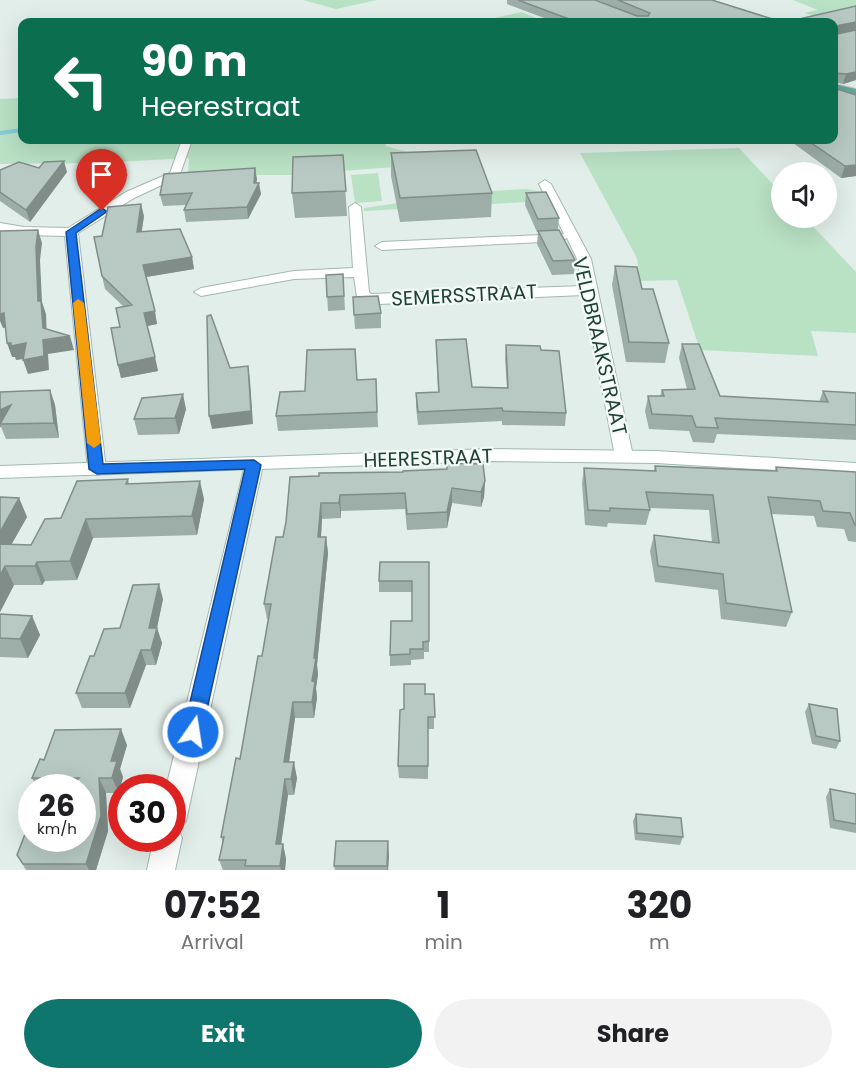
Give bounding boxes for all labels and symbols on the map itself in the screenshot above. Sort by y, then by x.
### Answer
pin [76,149,127,211]
street label: VELDBRAAKSTRAAT [566,254,634,438]
street label: SEMERSSTRAAT [390,277,538,313]
street label: HEERESTRAAT [363,442,493,474]
position arrow [161,700,225,764]
speed limit sign: 30 [108,774,186,852]

